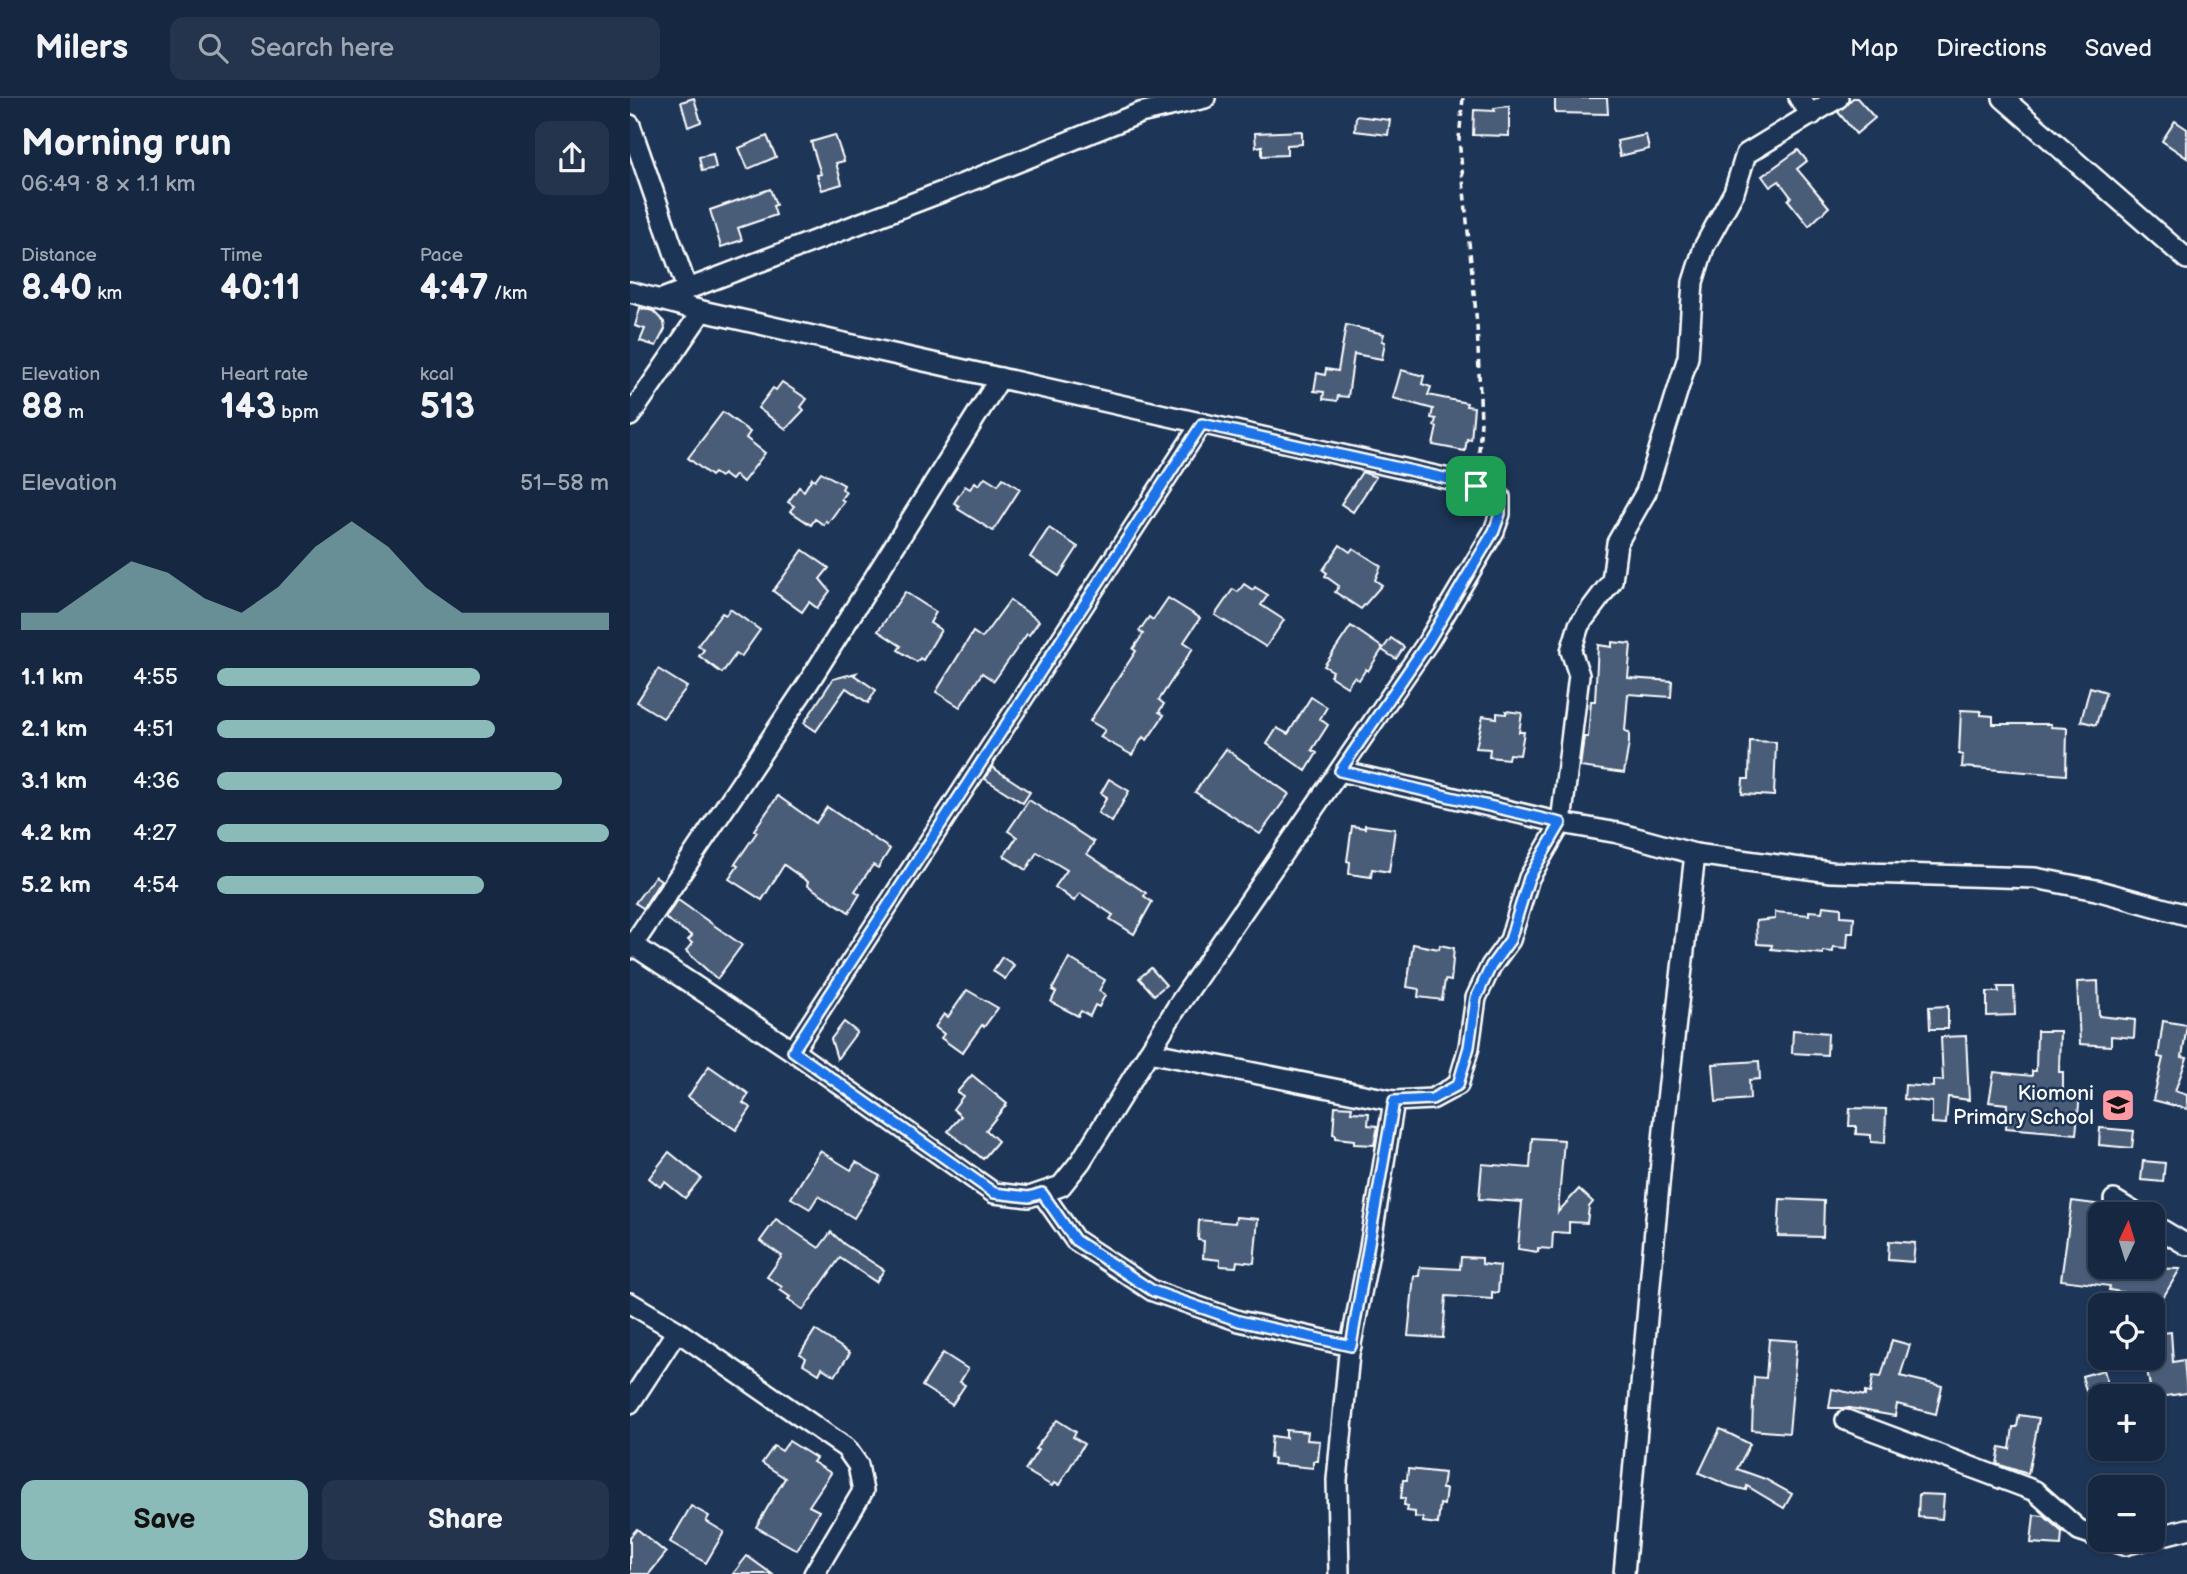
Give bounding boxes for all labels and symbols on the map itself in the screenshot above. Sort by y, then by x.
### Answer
pin [1446,456,1506,516]
place label: Kiomoni Primary School [1953,1081,2094,1130]
school or university icon: Kiomoni Primary School [2099,1086,2137,1124]
north arrow [2088,1202,2165,1279]

